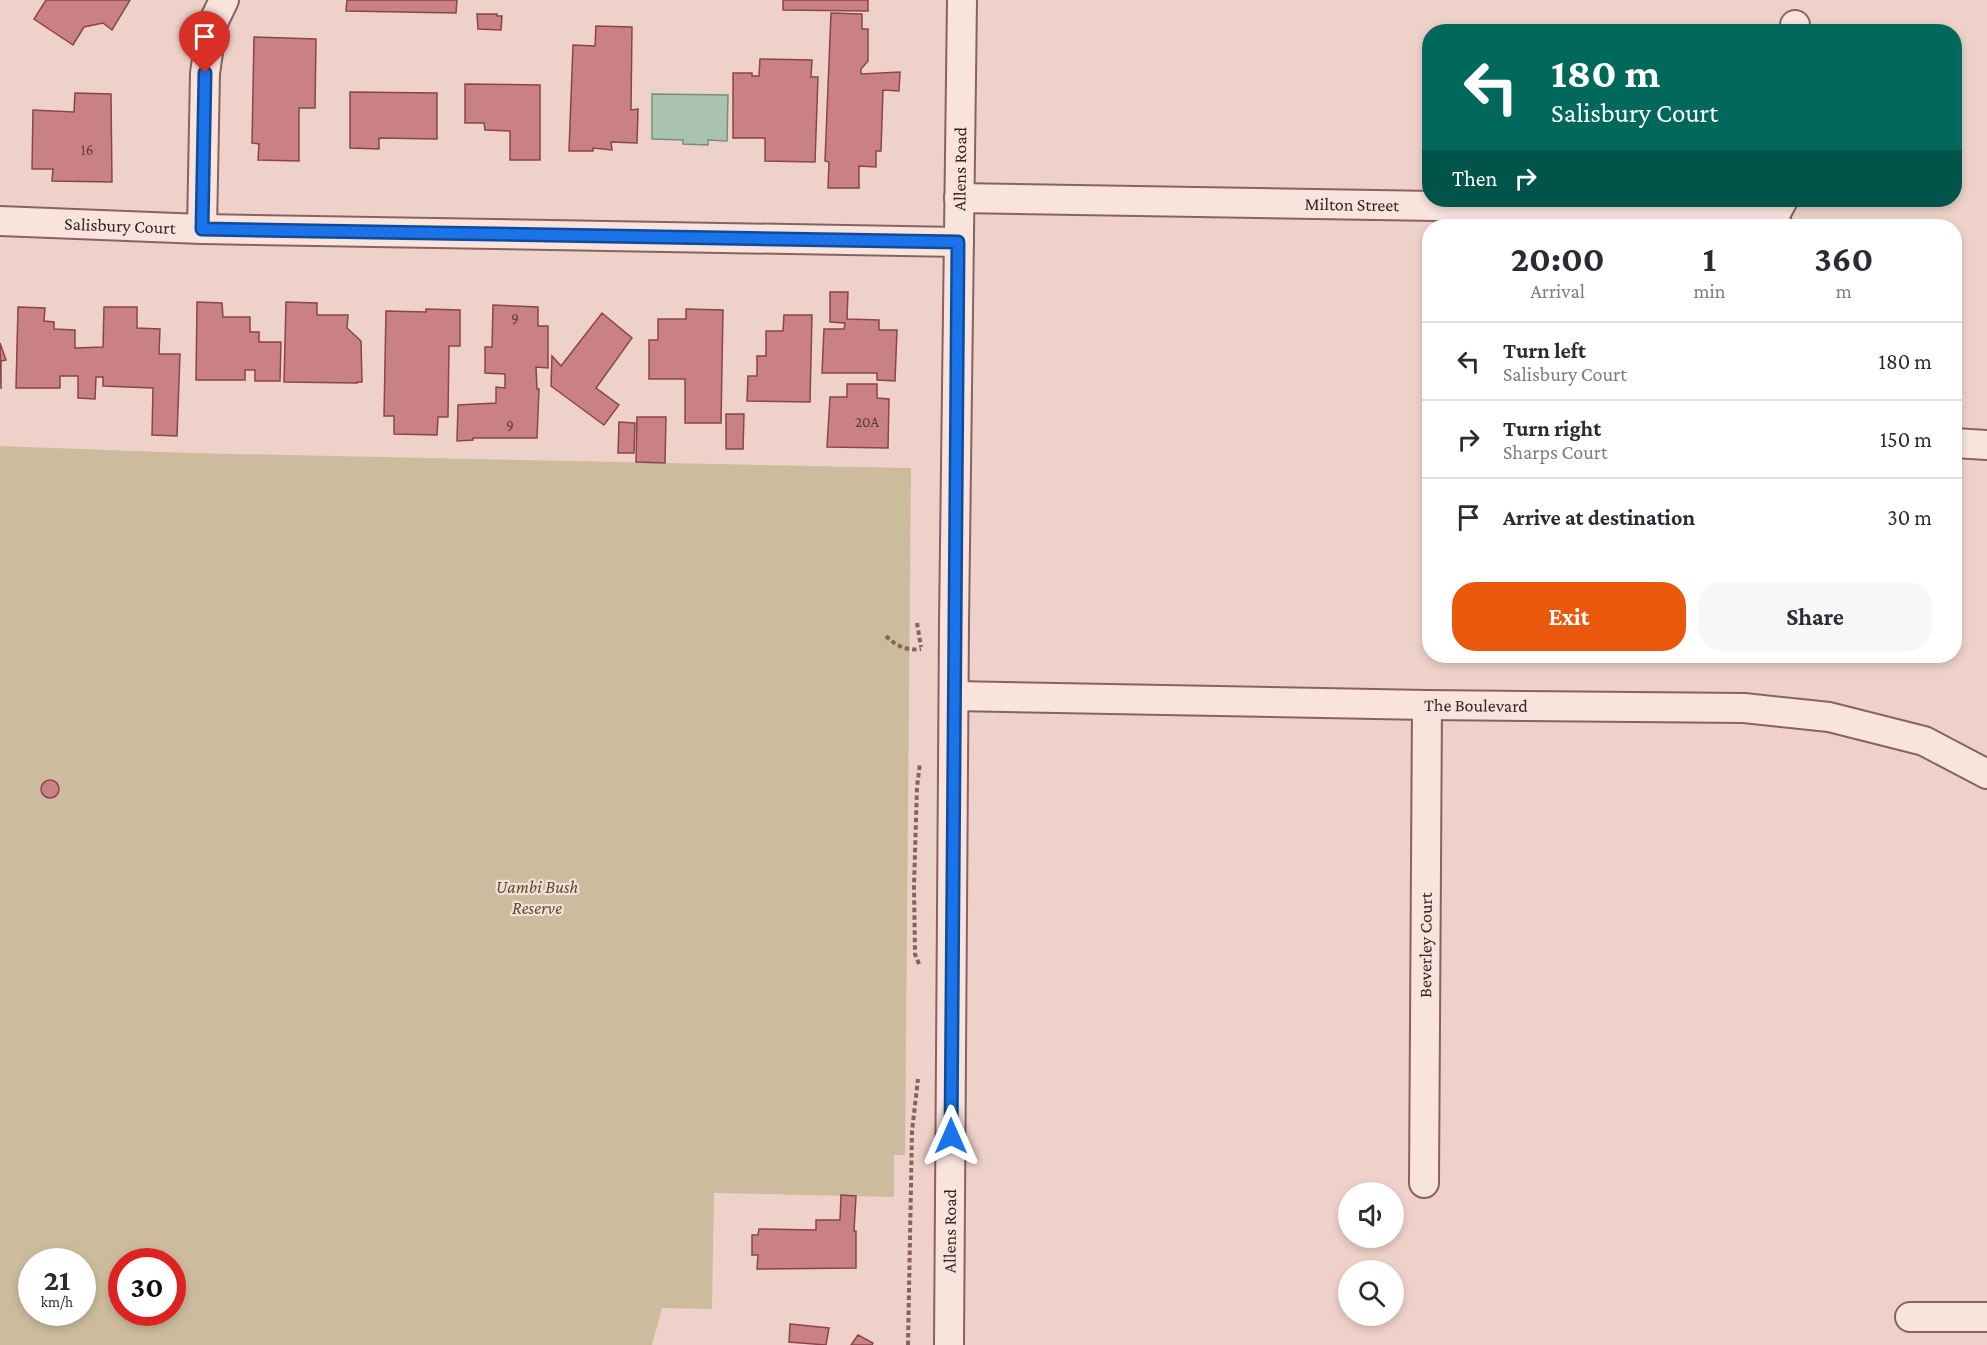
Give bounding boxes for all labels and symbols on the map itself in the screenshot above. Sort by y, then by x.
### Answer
pin [179,11,230,73]
street label: Allens Road [949,126,970,211]
house number: 16 [81,142,93,158]
street label: Milton Street [1305,194,1400,215]
street label: Salisbury Court [64,214,177,238]
house number: 9 [511,310,519,326]
house number: 20A [855,414,880,430]
house number: 9 [506,417,514,433]
street label: The Boulevard [1424,695,1528,716]
park label: Uambi Bush Reserve [496,877,579,918]
street label: Beverley Court [1415,891,1436,998]
position arrow [919,1104,983,1168]
street label: Allens Road [939,1188,960,1273]
speed limit sign: 30 [108,1248,186,1326]

